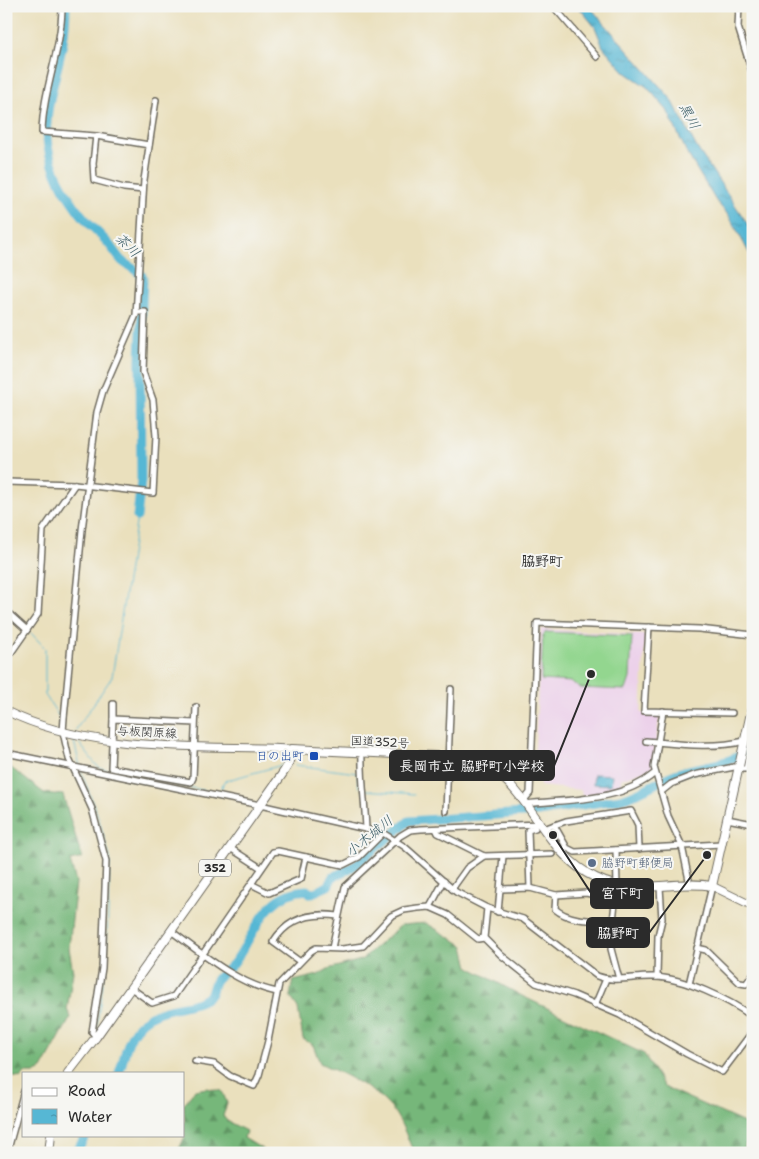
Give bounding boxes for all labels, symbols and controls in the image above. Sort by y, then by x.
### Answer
water label: 黒川 [675,99,705,133]
water label: 茶川 [112,229,144,261]
district label: 脇野町 [521,552,563,570]
street label: 与板関原線 [117,722,177,742]
street label: 国道352号 [350,732,410,752]
place label: 日の出町 [256,748,304,764]
marker: 日の出町 [308,750,320,762]
callout: 長岡市立 脇野町小学校 [390,751,554,780]
text: 長岡市立 脇野町小学校 [400,757,544,775]
water label: 小木城川 [342,811,396,861]
place label: 脇野町郵便局 [602,855,674,871]
marker: 脇野町郵便局 [586,857,598,869]
road number: 352 [199,860,231,876]
callout: 宮下町 [591,879,653,908]
text: 宮下町 [601,884,643,902]
callout: 脇野町 [587,918,649,947]
text: 脇野町 [597,924,639,942]
legend [22,1072,185,1136]
text: Road [68,1081,106,1101]
text: Water [68,1107,112,1127]

